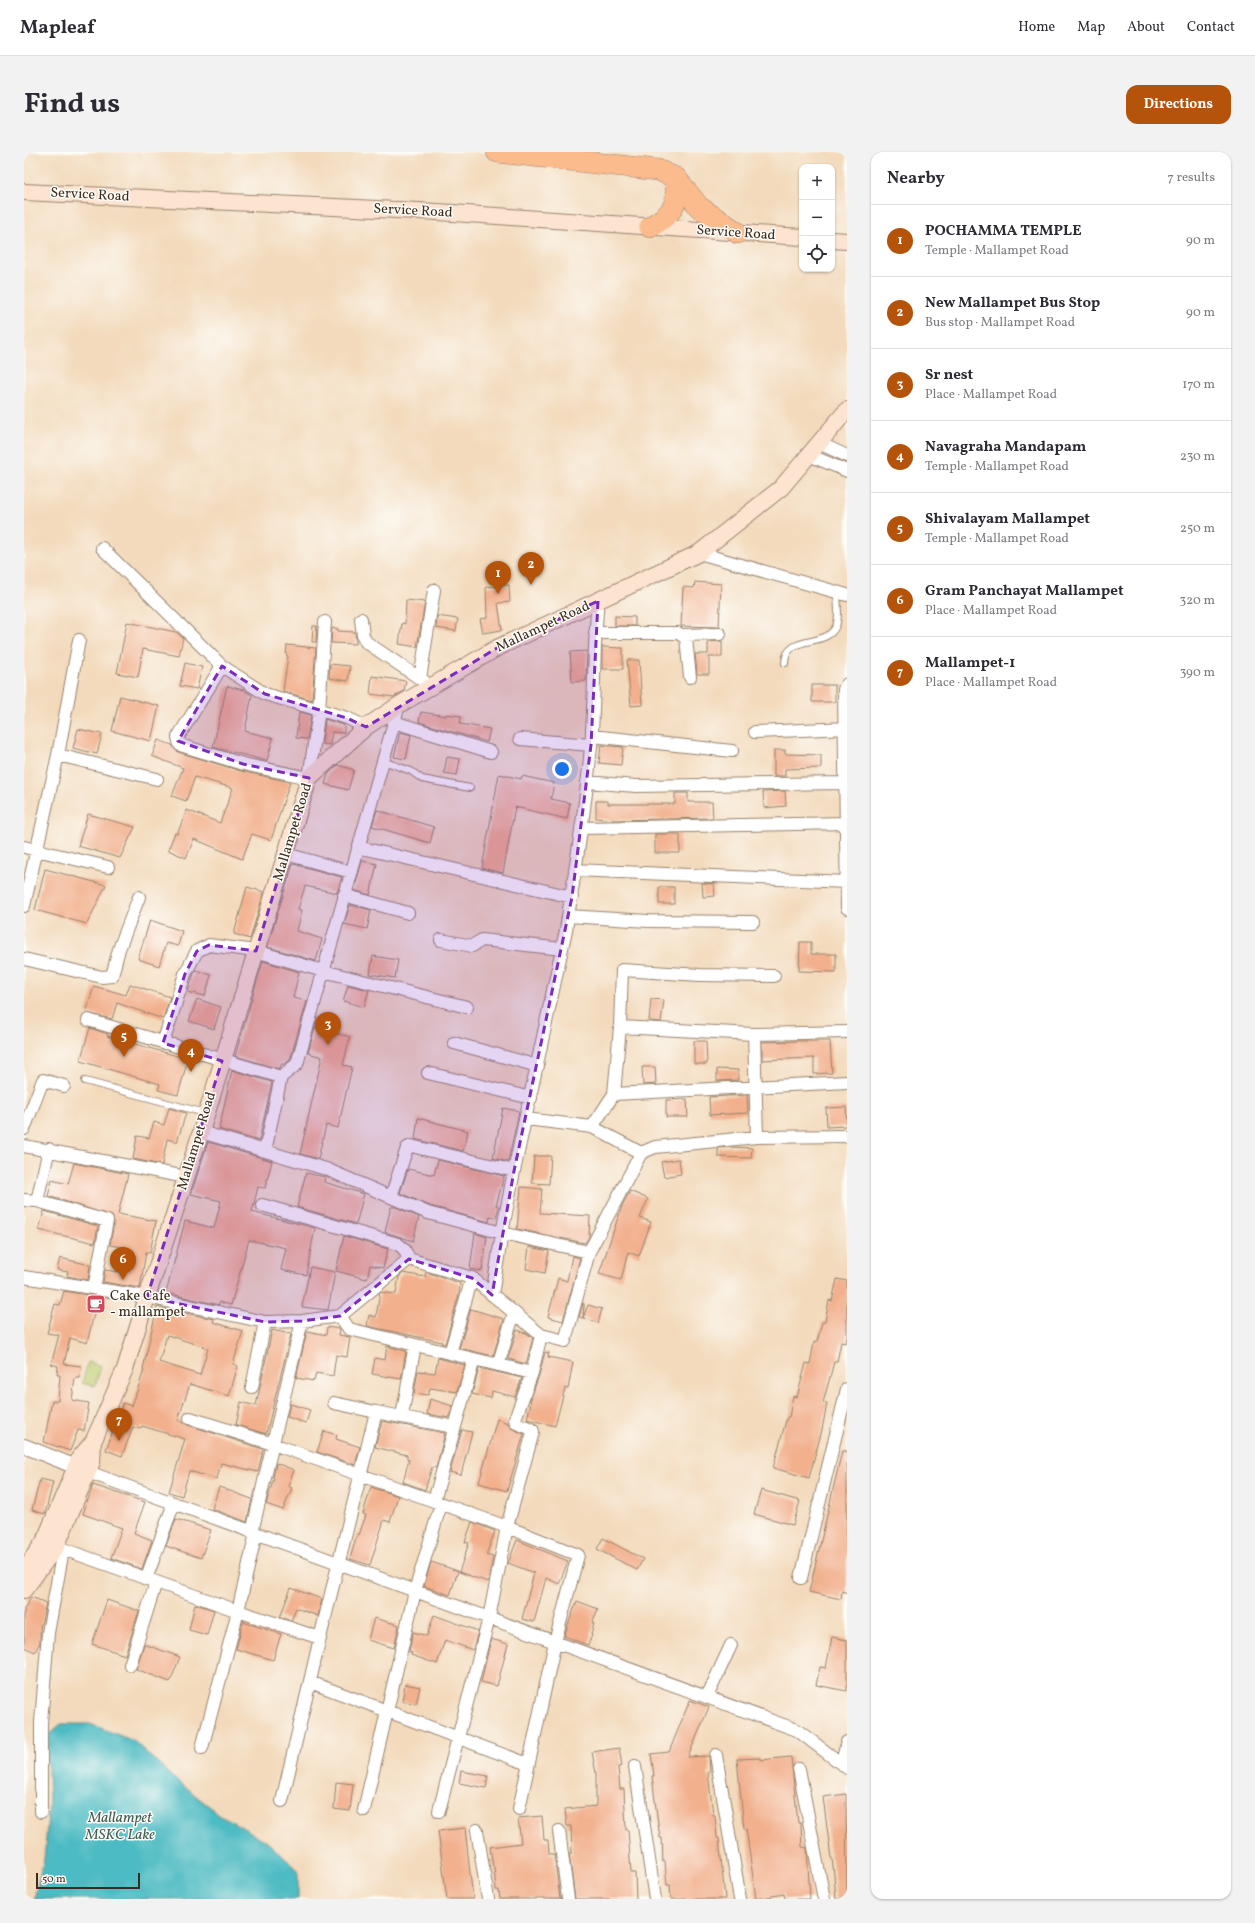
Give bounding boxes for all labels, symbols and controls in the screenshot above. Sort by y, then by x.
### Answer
text: Mapleaf [20,15,95,41]
text: Home [1018,18,1055,37]
text: Map [1077,18,1105,37]
text: About [1127,18,1165,37]
text: Contact [1187,18,1235,37]
text: Find us [24,85,120,124]
button: Directions [1126,85,1231,124]
map controls [799,164,835,272]
button: + [799,164,835,200]
text: Nearby [887,167,945,190]
text: 7 results [1168,169,1215,187]
street label: Service Road [50,183,130,207]
street label: Service Road [373,199,453,223]
button: − [799,200,835,236]
street label: Service Road [696,221,776,245]
text: POCHAMMA TEMPLE [925,221,1082,242]
text: 1 [897,232,903,250]
text: 90 m [1186,232,1215,250]
button: locate [799,236,835,272]
text: Temple · Mallampet Road [925,242,1069,260]
text: New Mallampet Bus Stop [925,293,1100,314]
text: 2 [897,304,903,322]
text: 90 m [1186,304,1215,322]
text: Bus stop · Mallampet Road [925,314,1075,332]
text: Sr nest [925,365,973,386]
text: 3 [897,376,903,394]
text: 170 m [1182,376,1215,394]
text: Place · Mallampet Road [925,386,1057,404]
text: Navagraha Mandapam [925,437,1086,458]
text: 4 [896,448,904,466]
text: 230 m [1180,448,1215,466]
text: Temple · Mallampet Road [925,458,1069,476]
text: Shivalayam Mallampet [925,509,1090,530]
text: 5 [897,520,903,538]
text: 250 m [1180,520,1215,538]
text: Temple · Mallampet Road [925,530,1069,548]
pin: 2 [518,552,544,585]
pin: 1 [485,561,511,594]
text: Gram Panchayat Mallampet [925,581,1124,602]
text: 6 [896,592,904,610]
text: 320 m [1180,592,1215,610]
street label: Mallampet Road [493,597,593,657]
text: Place · Mallampet Road [925,602,1057,620]
text: Mallampet-1 [925,653,1015,674]
text: 7 [897,664,903,682]
text: 390 m [1180,664,1215,682]
text: Place · Mallampet Road [925,674,1057,692]
your location [552,759,572,779]
street label: Mallampet Road [269,780,317,883]
pin: 3 [315,1012,341,1045]
pin: 5 [111,1024,137,1057]
pin: 4 [178,1039,204,1072]
street label: Mallampet Road [173,1089,221,1192]
pin: 6 [110,1247,136,1280]
place label: Cake Cafe - mallampet [110,1287,185,1322]
cafe icon: Cake Cafe - mallampet [85,1293,107,1315]
pin: 7 [106,1408,132,1441]
water label: Mallampet MSKC Lake [84,1808,155,1846]
scale bar [36,1871,140,1890]
text: 50 m [42,1872,66,1887]

